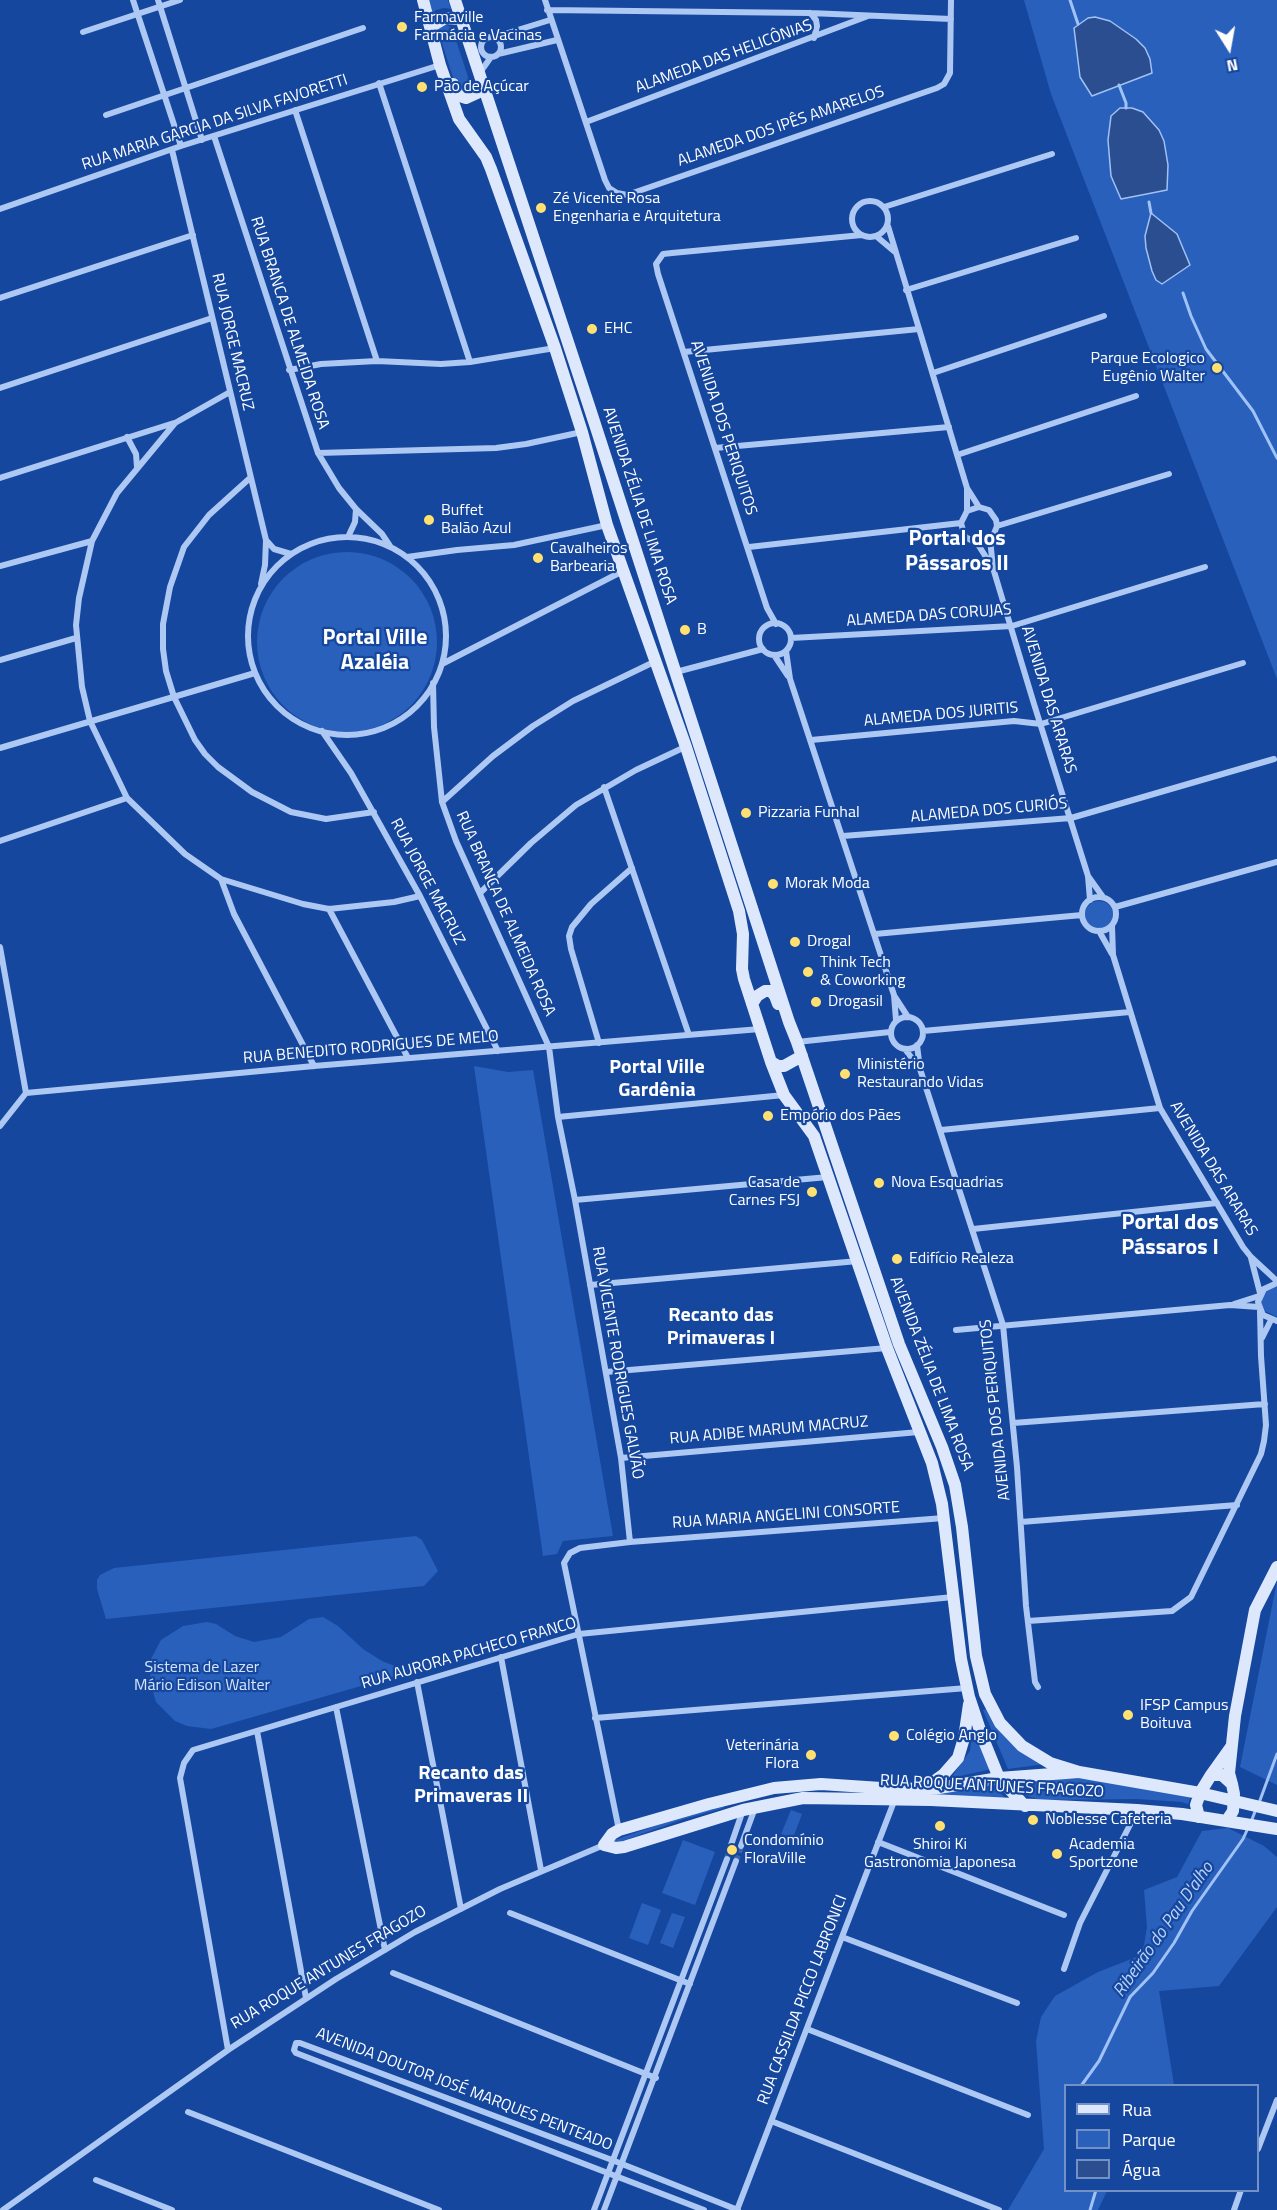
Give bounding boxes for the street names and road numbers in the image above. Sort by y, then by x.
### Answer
street label: ALAMEDA DAS HELICÔNIAS [633,16,815,98]
street label: RUA MARIA GARCIA DA SILVA FAVORETTI [80,71,350,175]
street label: ALAMEDA DOS IPÊS AMARELOS [675,83,887,171]
street label: RUA BRANCA DE ALMEIDA ROSA [245,214,333,432]
street label: RUA JORGE MACRUZ [207,271,257,413]
street label: AVENIDA DOS PERIQUITOS [686,338,760,518]
street label: AVENIDA ZÉLIA DE LIMA ROSA [598,405,680,607]
street label: ALAMEDA DAS CORUJAS [846,601,1012,631]
street label: AVENIDA DAS ARARAS [1016,624,1080,776]
street label: ALAMEDA DOS JURITIS [863,699,1019,731]
street label: ALAMEDA DOS CURIÓS [910,795,1068,827]
street label: RUA BRANCA DE ALMEIDA ROSA [451,808,559,1020]
street label: RUA JORGE MACRUZ [386,815,468,949]
street label: RUA BENEDITO RODRIGUES DE MELO [242,1027,500,1069]
street label: AVENIDA DAS ARARAS [1165,1098,1261,1240]
street label: RUA VICENTE RODRIGUES GALVÃO [587,1245,647,1481]
street label: AVENIDA ZÉLIA DE LIMA ROSA [885,1274,977,1474]
street label: AVENIDA DOS PERIQUITOS [977,1318,1015,1502]
street label: RUA ADIBE MARUM MACRUZ [669,1413,869,1449]
street label: RUA MARIA ANGELINI CONSORTE [672,1498,900,1534]
street label: RUA AURORA PACHECO FRANCO [359,1614,579,1694]
street label: RUA ROQUE ANTUNES FRAGOZO [879,1772,1105,1802]
street label: RUA CASSILDA PICCO LABRONICI [754,1893,852,2107]
street label: RUA ROQUE ANTUNES FRAGOZO [228,1902,430,2034]
street label: AVENIDA DOUTOR JOSÉ MARQUES PENTEADO [313,2024,615,2156]

